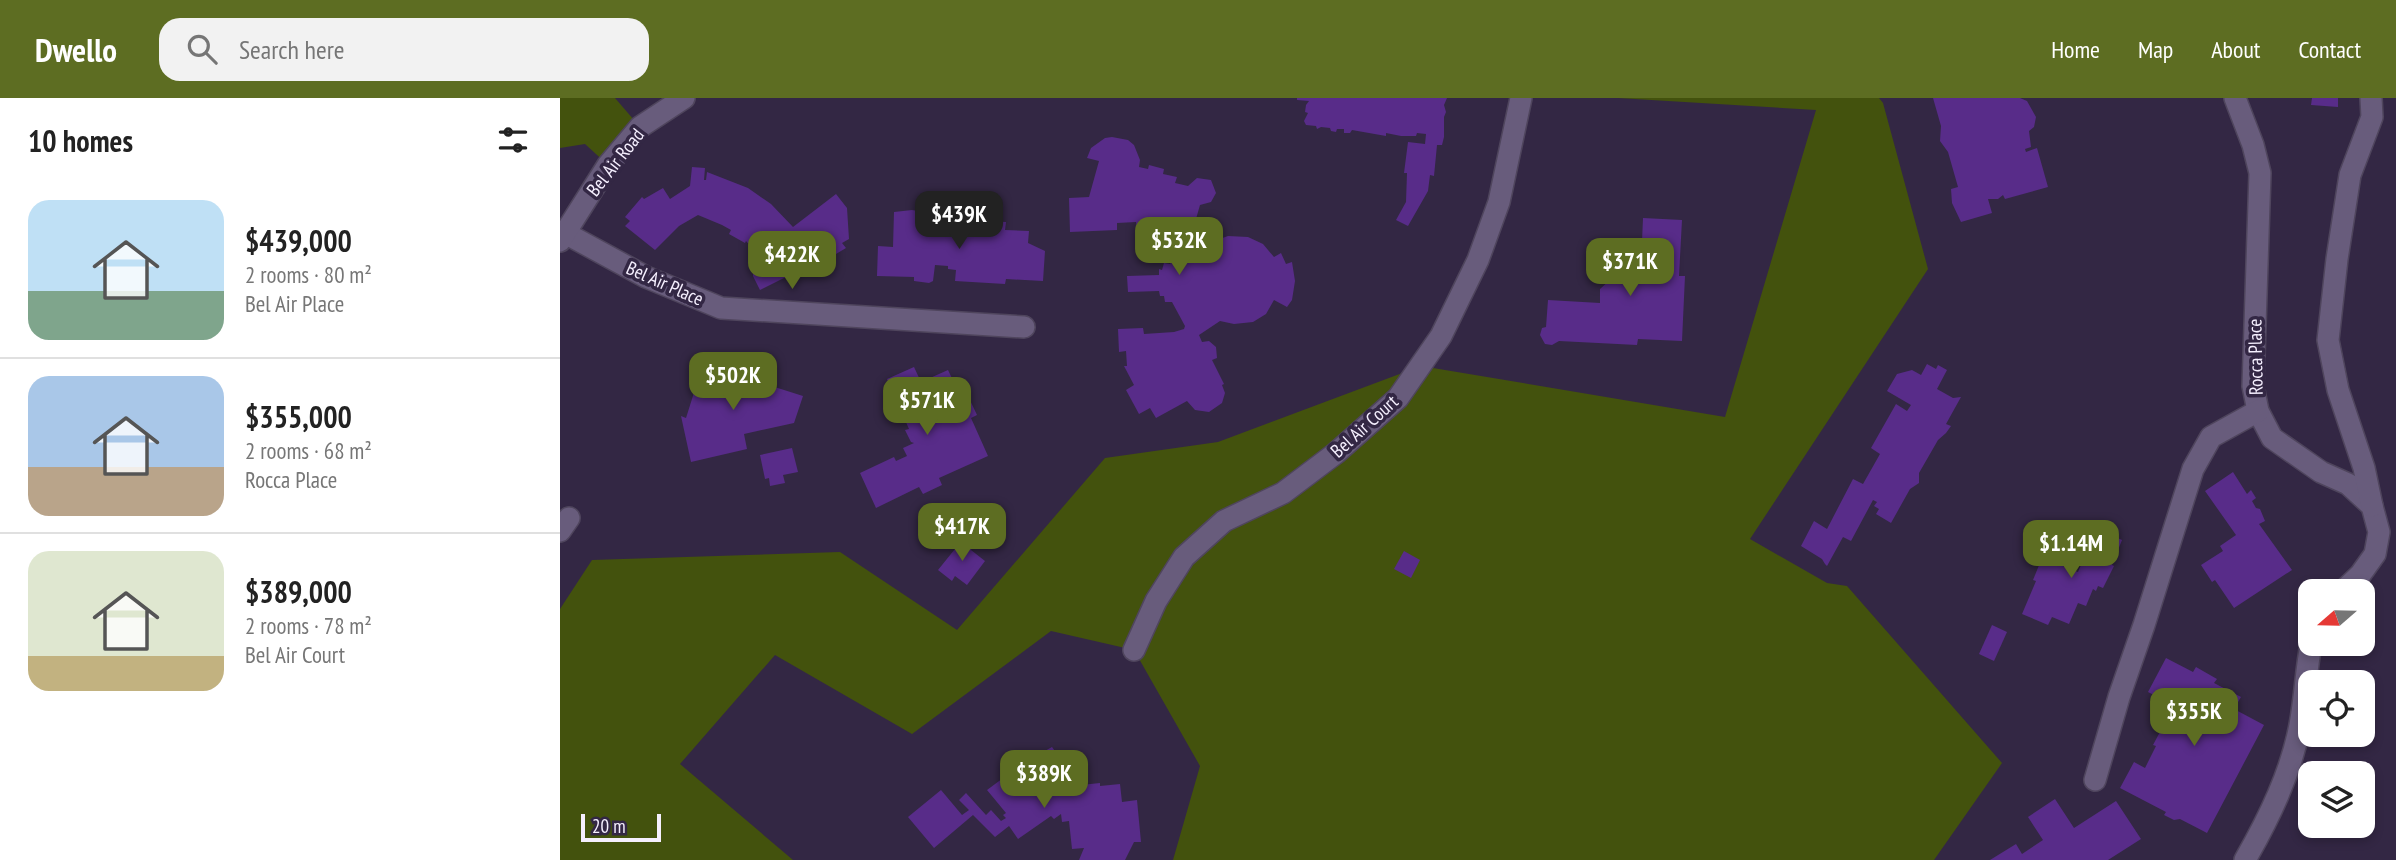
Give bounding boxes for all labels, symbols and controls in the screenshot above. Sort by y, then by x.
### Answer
search box [159,18,649,81]
text: Dwello [35,28,117,71]
icon: search [183,30,221,68]
text: Search here [239,33,345,66]
text: Home [2051,34,2100,65]
text: Map [2138,34,2173,65]
text: About [2211,34,2260,65]
text: Contact [2298,34,2361,65]
text: 10 homes [28,121,133,160]
icon: filters [494,121,532,159]
street label: Bel Air Road [581,123,649,201]
pin: $439K [910,192,1008,251]
text: $439K [931,199,987,228]
pin: $532K [1130,218,1228,277]
text: $439,000 [245,221,352,260]
text: $532K [1151,225,1207,254]
icon: home [84,228,168,312]
pin: $422K [743,232,841,291]
pin: $371K [1581,238,1679,298]
text: $422K [764,239,820,268]
text: $371K [1602,246,1658,275]
street label: Bel Air Place [623,255,707,311]
text: 2 rooms · 80 m² [245,260,372,289]
text: Bel Air Place [245,289,344,318]
street label: Rocca Place [2242,318,2268,395]
pin: $502K [684,352,782,412]
text: $502K [705,360,761,389]
pin: $571K [878,378,976,437]
text: $571K [899,385,955,414]
street label: Bel Air Court [1325,389,1403,463]
text: $355,000 [245,397,352,436]
icon: home [84,404,168,488]
text: 2 rooms · 68 m² [245,436,372,465]
text: Rocca Place [245,465,337,494]
pin: $417K [913,504,1011,563]
text: $417K [934,511,990,540]
pin: $1.14M [2014,520,2128,580]
text: $1.14M [2039,528,2103,557]
text: $389,000 [245,572,352,611]
icon: home [84,579,168,663]
north arrow [2298,579,2375,656]
map controls [2298,579,2375,838]
text: 2 rooms · 78 m² [245,611,372,640]
text: Bel Air Court [245,640,345,669]
button: locate [2298,670,2375,747]
pin: $355K [2145,688,2243,748]
text: $355K [2166,696,2222,725]
pin: $389K [995,750,1093,810]
text: $389K [1016,758,1072,787]
button: layers [2298,761,2375,838]
scale bar [581,811,662,843]
text: 20 m [592,814,626,838]

